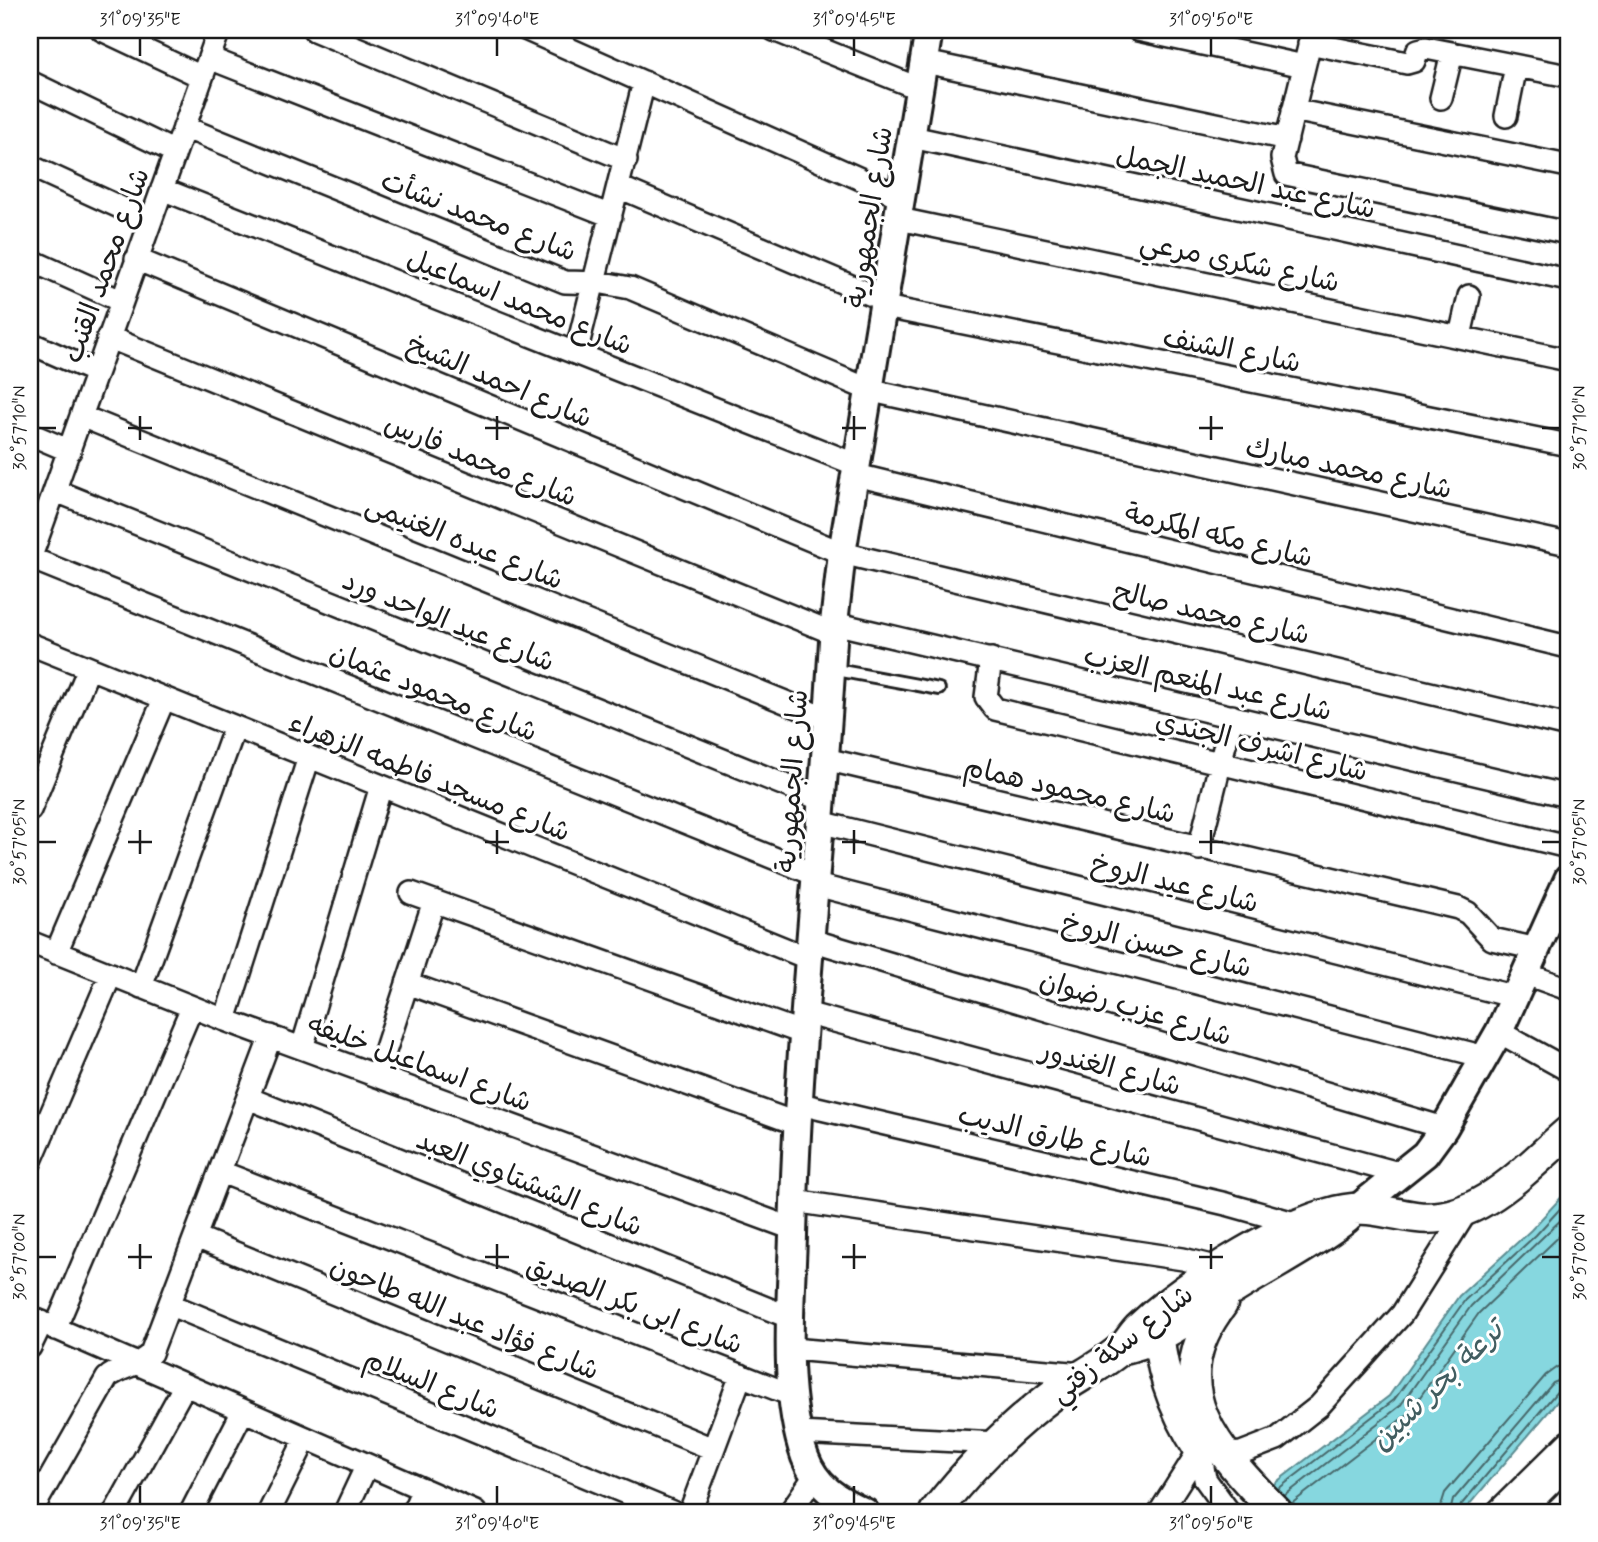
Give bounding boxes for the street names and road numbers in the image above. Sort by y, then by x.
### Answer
street label: شارع الجمهورية [838,124,903,311]
street label: شارع عبد الحميد الجمل [1112,138,1379,229]
street label: شارع محمد القنب [55,163,160,369]
street label: شارع محمد نشأت [375,163,581,272]
street label: شارع شكرى مرعي [1136,224,1343,307]
street label: شارع محمد اسماعيل [401,241,637,365]
street label: شارع الشنف [1159,320,1304,383]
street label: شارع احمد الشيخ [401,327,597,438]
street label: شارع محمد فارس [378,406,582,517]
street label: شارع محمد مبارك [1242,430,1455,509]
street label: شارع عبده الغنيمى [360,487,568,600]
street label: شارع مكه المكرمة [1121,495,1316,578]
street label: شارع عبد الواحد ورد [336,563,560,682]
street label: شارع محمد صالح [1110,574,1313,655]
street label: شارع محمود عثمان [324,635,542,752]
street label: شارع عبد المنعم العزب [1079,638,1335,732]
street label: شارع الجمهورية [769,688,818,874]
street label: شارع اشرف الجندي [1151,703,1371,792]
street label: شارع مسجد فاطمه الزهراء [283,705,575,852]
street label: شارع محمود همام [960,749,1179,835]
street label: شارع عيد الروخ [1087,846,1262,923]
street label: شارع حسن الروخ [1058,905,1255,988]
street label: شارع عزب رضوان [1035,963,1236,1056]
street label: شارع اسماعيل خليفه [302,1007,536,1122]
street label: شارع الغندور [1034,1032,1185,1106]
street label: شارع طارق الديب [954,1097,1155,1178]
street label: شارع الششتاوي العبد [410,1122,648,1247]
street label: شارع فؤاد عبد الله طاحون [324,1248,604,1390]
street label: شارع ابى بكر الصديق [521,1248,748,1365]
street label: شارع سكة زفتي [1043,1277,1204,1416]
street label: شارع السلام [357,1341,504,1430]

